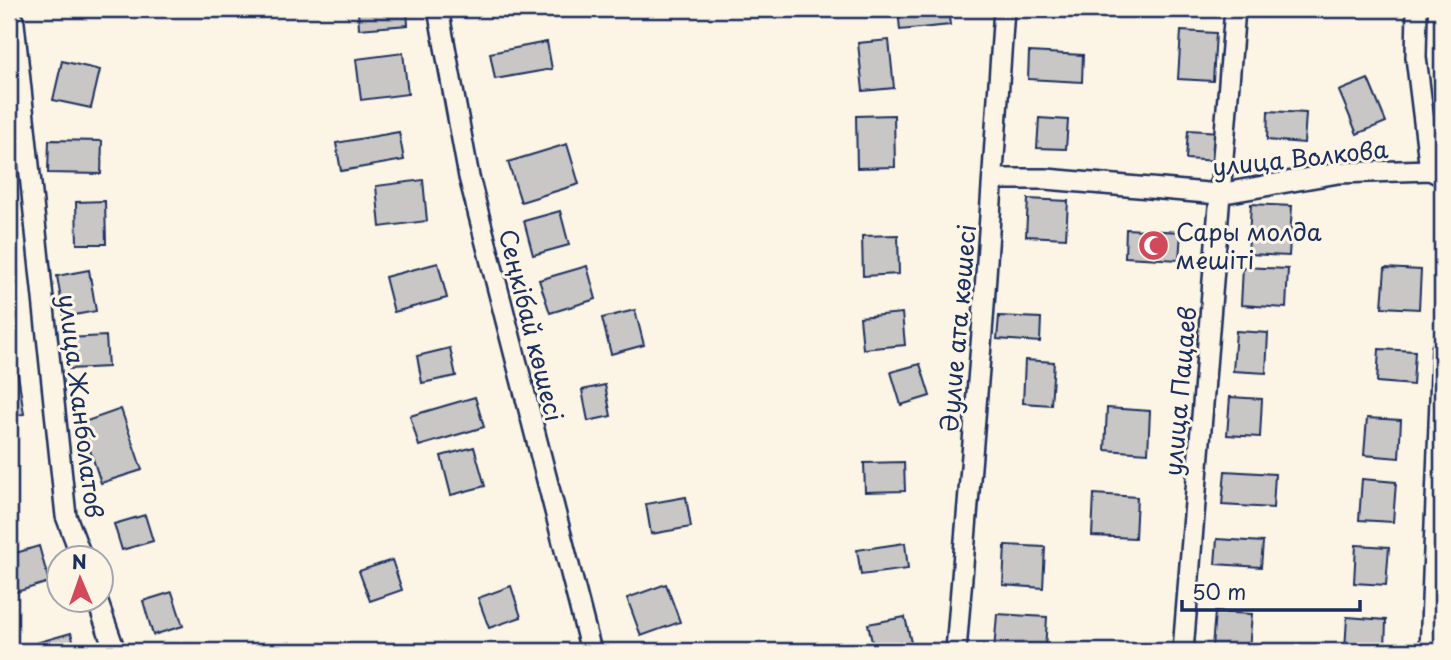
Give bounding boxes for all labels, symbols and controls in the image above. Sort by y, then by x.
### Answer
street label: улица Волкова [1210,130,1390,184]
place label: Сары молда мешіті [1176,213,1322,277]
street label: Әулие ата көшесі [930,223,984,433]
street label: Сеңкібай көшесі [491,225,573,425]
mosque icon: Сары молда мешіті [1136,228,1170,262]
street label: улица Жанболатов [50,292,114,520]
street label: улица Пацаев [1154,305,1204,477]
north arrow [46,544,116,614]
text: N [71,547,87,575]
scale bar [1182,569,1360,613]
text: 50 m [1192,575,1246,607]

